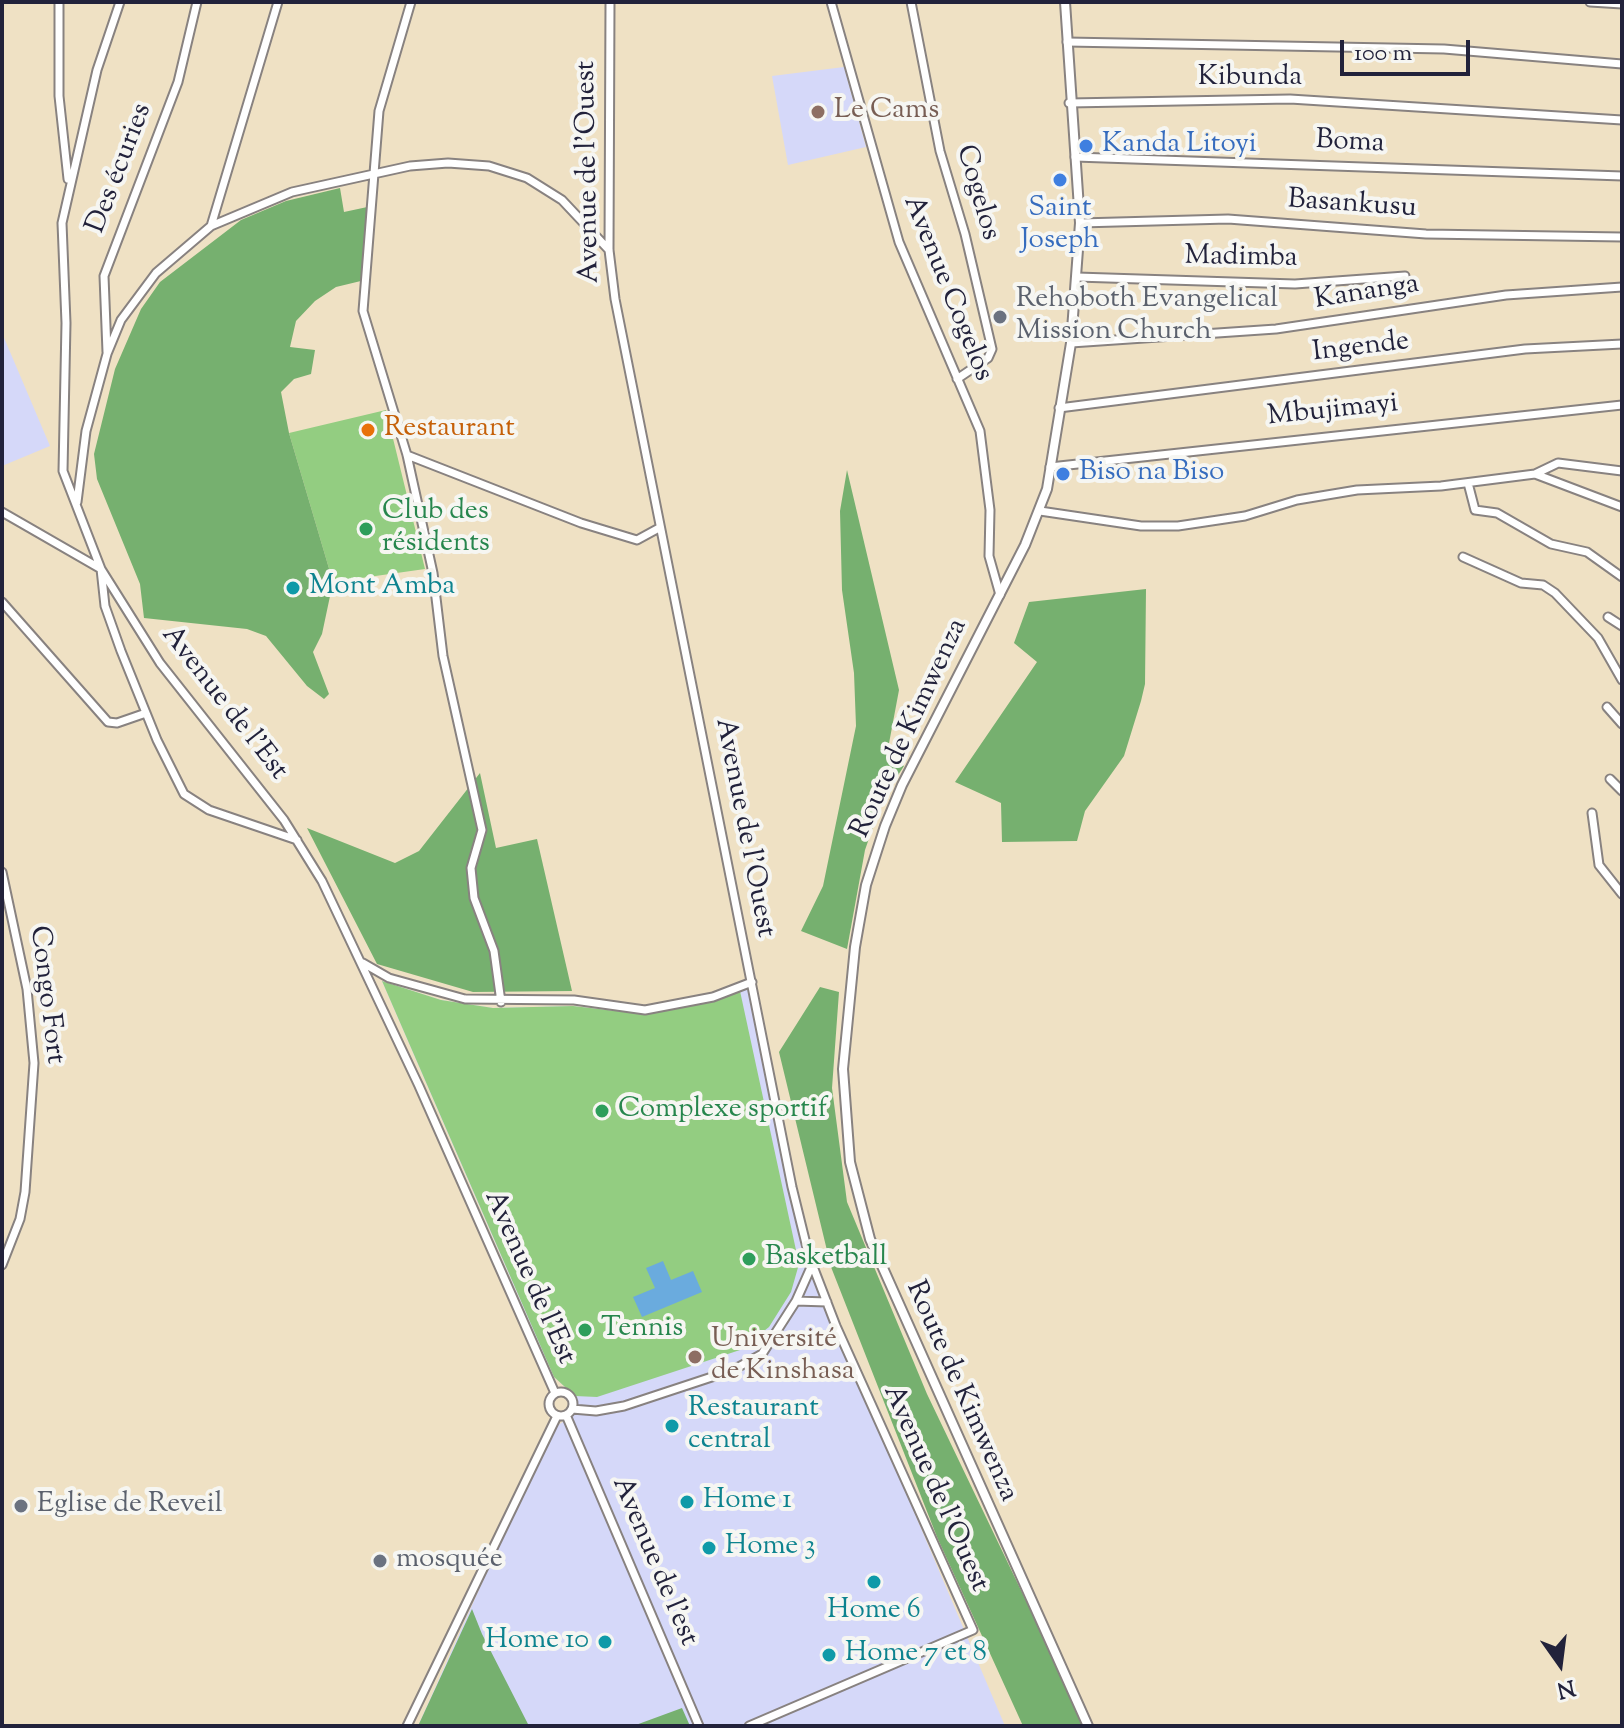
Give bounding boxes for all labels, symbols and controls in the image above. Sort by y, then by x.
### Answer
scale bar [1344,24,1474,74]
text: 100 m [1354,37,1412,71]
street label: Avenue de l'Ouest [571,60,609,284]
street label: Kibunda [1198,62,1302,96]
place label: Le Cams [834,95,939,129]
street label: Des écuries [81,99,161,239]
marker: Le Cams [809,103,827,121]
street label: Boma [1315,125,1385,163]
place label: Kanda Litoyi [1102,129,1257,163]
marker: Kanda Litoyi [1077,137,1095,155]
street label: Cogelos [946,142,1006,244]
marker: Saint Joseph [1051,171,1069,189]
street label: Basankusu [1286,185,1418,227]
street label: Avenue Cogelos [894,191,998,387]
place label: Saint Joseph [1020,193,1100,259]
street label: Madimba [1184,241,1298,277]
street label: Kananga [1312,269,1422,319]
place label: Rehoboth Evangelical Mission Church [1016,284,1278,350]
marker: Rehoboth Evangelical Mission Church [991,308,1009,326]
street label: Ingende [1311,326,1411,372]
street label: Mbujimayi [1266,388,1400,436]
place label: Restaurant [384,413,515,447]
marker: Restaurant [359,421,377,439]
place label: Biso na Biso [1079,457,1224,491]
marker: Biso na Biso [1054,465,1072,483]
place label: Club des résidents [382,496,490,562]
marker: Club des résidents [357,520,375,538]
place label: Mont Amba [309,571,455,605]
marker: Mont Amba [284,579,302,597]
street label: Route de Kimwenza [846,614,976,844]
street label: Avenue de l'Est [152,620,294,788]
street label: Avenue de l'Ouest [705,716,781,940]
street label: Congo Fort [20,924,70,1066]
place label: Complexe sportif [618,1094,827,1128]
marker: Complexe sportif [593,1102,611,1120]
street label: Avenue de l'Est [475,1186,581,1370]
place label: Basketball [765,1242,887,1276]
marker: Basketball [740,1250,758,1268]
street label: Route de Kimwenza [896,1277,1024,1507]
place label: Tennis [601,1313,683,1347]
marker: Tennis [576,1321,594,1339]
place label: Université de Kinshasa [711,1324,855,1390]
marker: Université de Kinshasa [686,1348,704,1366]
street label: Avenue de l'Ouest [873,1380,995,1598]
place label: Restaurant central [688,1393,819,1459]
marker: Restaurant central [663,1417,681,1435]
street label: Avenue de l'est [602,1473,704,1651]
place label: Home 1 [703,1485,792,1519]
place label: Eglise de Reveil [37,1489,222,1523]
marker: Home 1 [678,1493,696,1511]
marker: Eglise de Reveil [12,1497,30,1515]
place label: Home 3 [725,1531,816,1565]
marker: Home 3 [700,1539,718,1557]
place label: mosquée [396,1544,503,1578]
marker: mosquée [371,1552,389,1570]
marker: Home 6 [865,1573,883,1591]
place label: Home 6 [827,1595,921,1629]
north arrow [1520,1624,1600,1704]
place label: Home 10 [486,1625,589,1659]
marker: Home 10 [596,1633,614,1651]
place label: Home 7 et 8 [845,1638,987,1672]
marker: Home 7 et 8 [820,1646,838,1664]
text: N [1553,1670,1578,1705]

